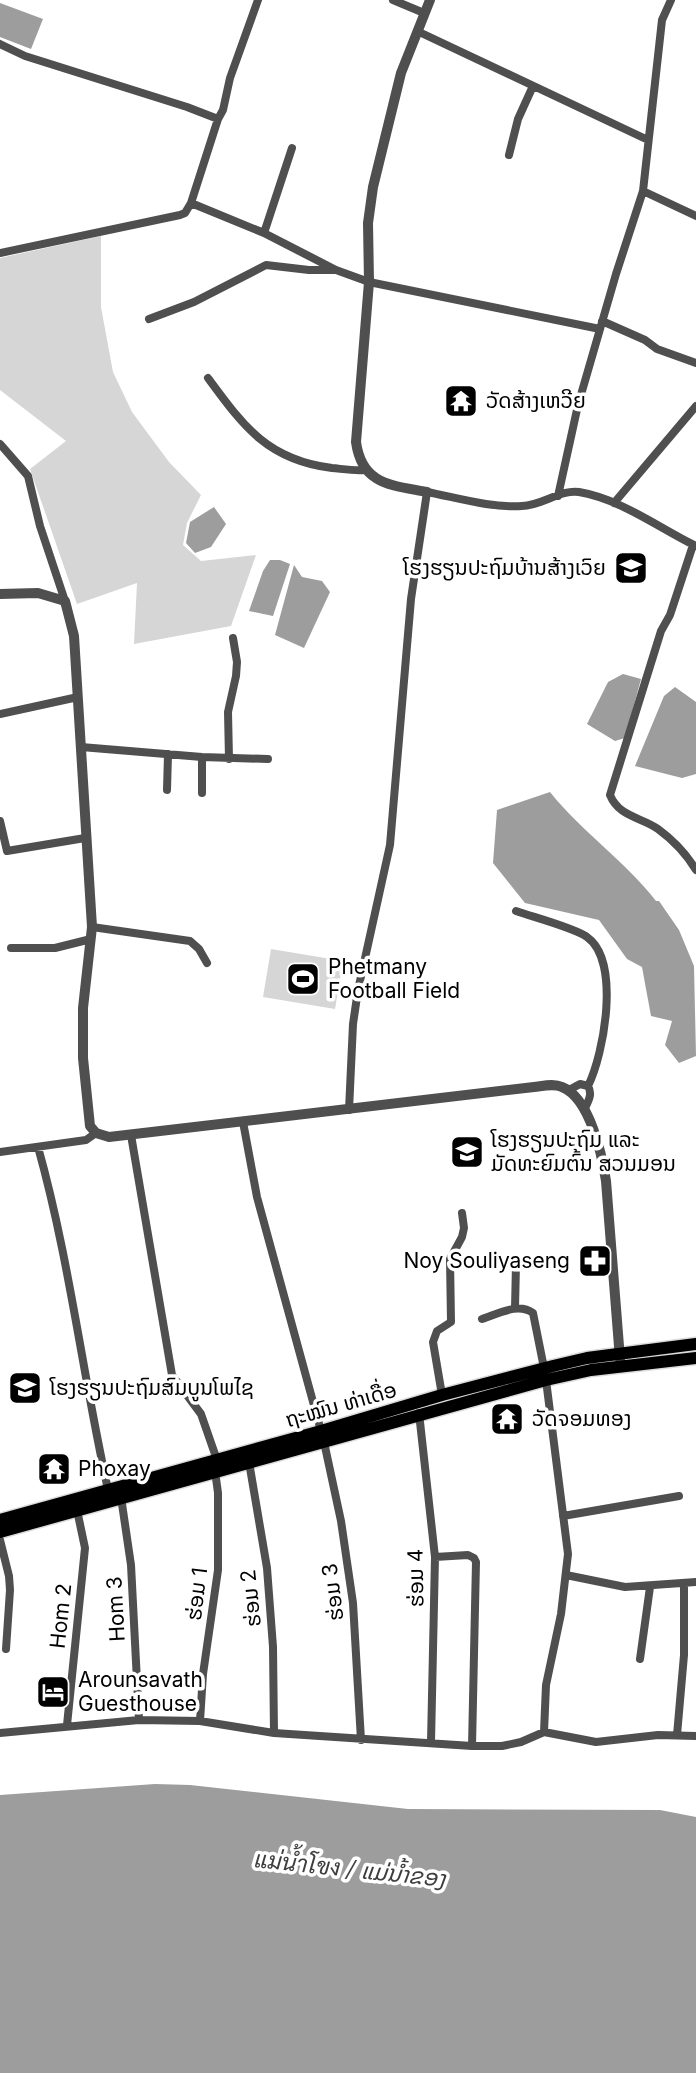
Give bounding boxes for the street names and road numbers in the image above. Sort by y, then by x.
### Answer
street label: ຖະໝົນ ທ່າເດື່ອ [281,1374,399,1432]
street label: ຮ່ອມ 4 [402,1549,429,1607]
street label: ຮ່ອມ 3 [317,1562,348,1622]
street label: ຮ່ອມ 1 [181,1566,212,1622]
street label: ຮ່ອມ 2 [235,1568,266,1628]
street label: Hom 3 [101,1576,130,1642]
street label: Hom 2 [45,1582,76,1650]

